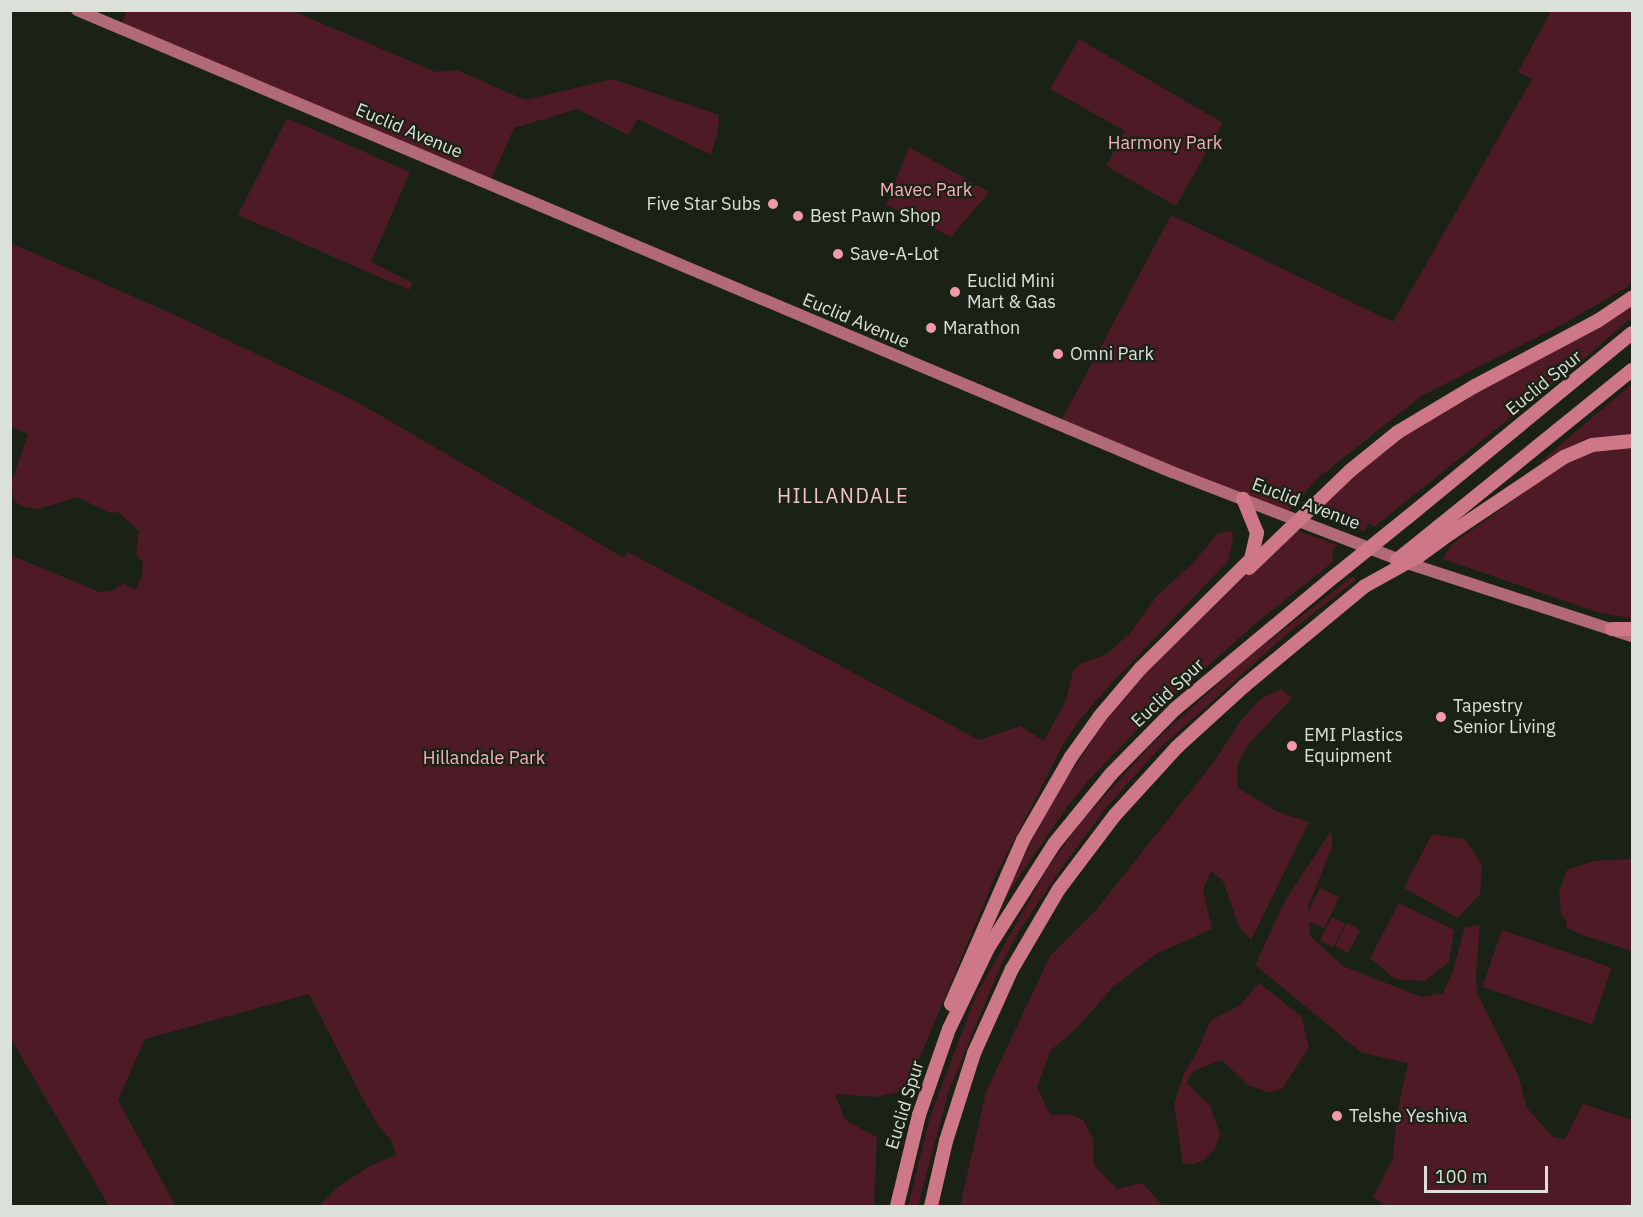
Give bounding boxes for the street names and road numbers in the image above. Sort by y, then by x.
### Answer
street label: Euclid Avenue [352,99,466,163]
street label: Euclid Avenue [799,289,913,353]
street label: Euclid Spur [1502,346,1586,420]
street label: Euclid Avenue [1249,473,1363,535]
street label: Euclid Spur [1127,654,1209,732]
street label: Euclid Spur [881,1058,929,1152]

